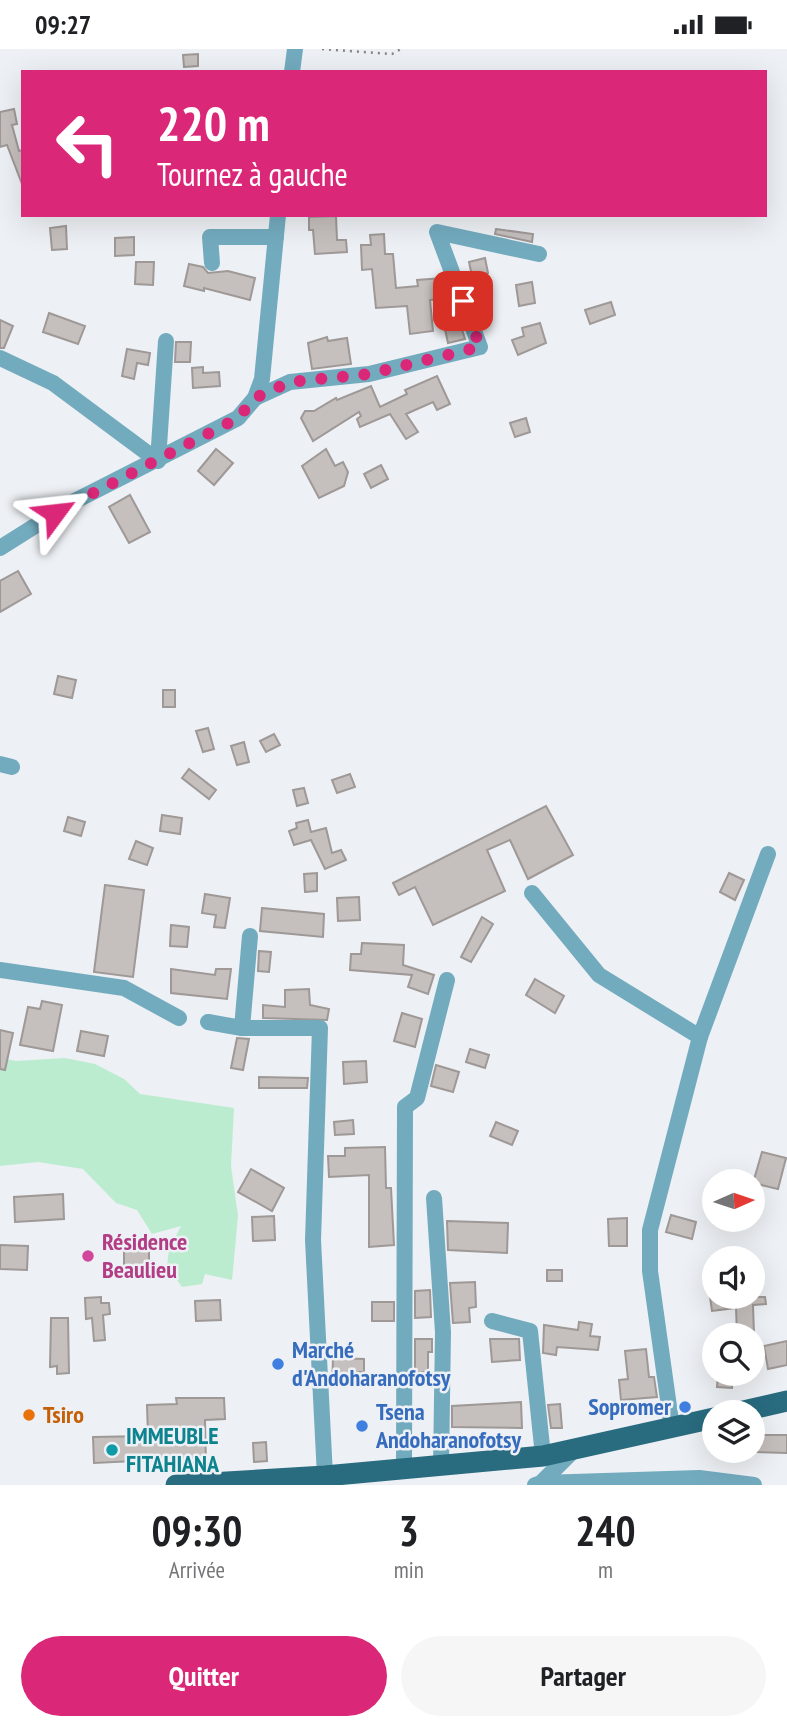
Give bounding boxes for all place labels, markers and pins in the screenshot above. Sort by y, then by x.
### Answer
pin [433,271,493,331]
place label: Résidence Beaulieu [102,1226,187,1285]
marker: Résidence Beaulieu [80,1248,96,1264]
place label: Marché d'Andoharanofotsy [292,1334,451,1393]
marker: Marché d'Andoharanofotsy [270,1356,286,1372]
place label: Sopromer [588,1391,672,1422]
place label: Tsena Andoharanofotsy [375,1396,521,1455]
place label: Tsiro [43,1399,84,1430]
marker: Sopromer [677,1399,693,1415]
marker: Tsiro [21,1407,37,1423]
marker: Tsena Andoharanofotsy [354,1418,370,1434]
place label: IMMEUBLE FITAHIANA [126,1420,220,1479]
marker: IMMEUBLE FITAHIANA [104,1442,120,1458]

